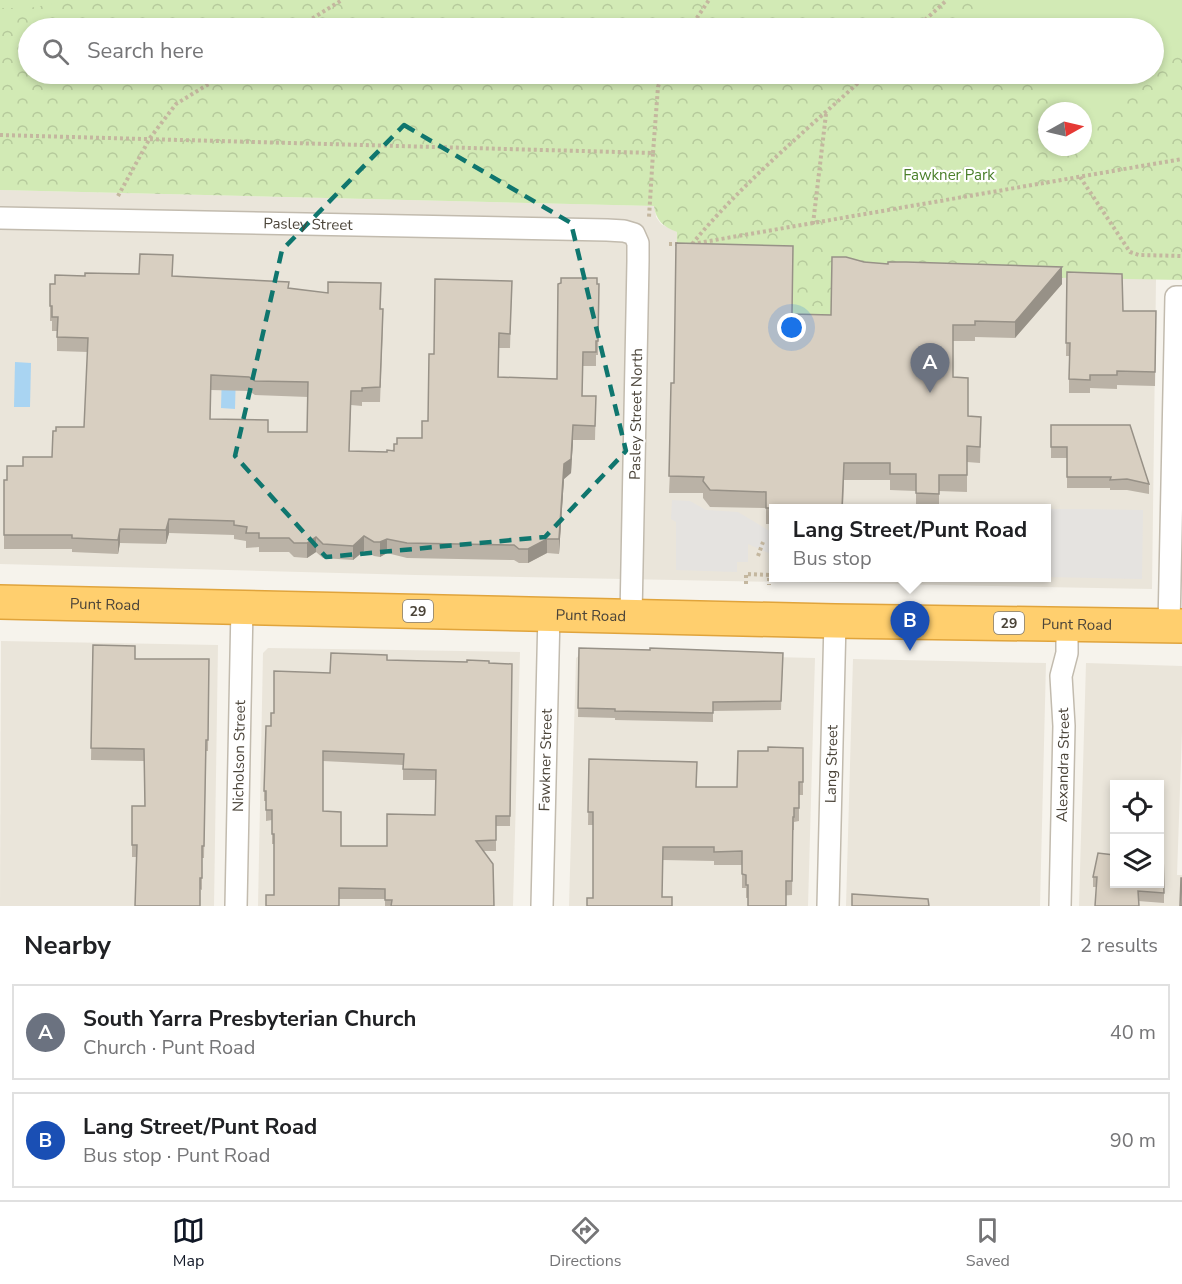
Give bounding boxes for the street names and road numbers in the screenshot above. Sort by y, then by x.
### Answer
street label: Pasley Street [263,213,353,235]
street label: Pasley Street North [625,348,647,480]
street label: Punt Road [70,594,140,615]
road number: 29 [403,600,433,622]
street label: Punt Road [555,605,626,626]
road number: 29 [994,612,1024,634]
street label: Punt Road [1041,614,1112,635]
street label: Nicholson Street [228,699,250,812]
street label: Alexandra Street [1052,707,1074,822]
street label: Fawkner Street [534,708,557,812]
street label: Lang Street [821,724,842,803]

